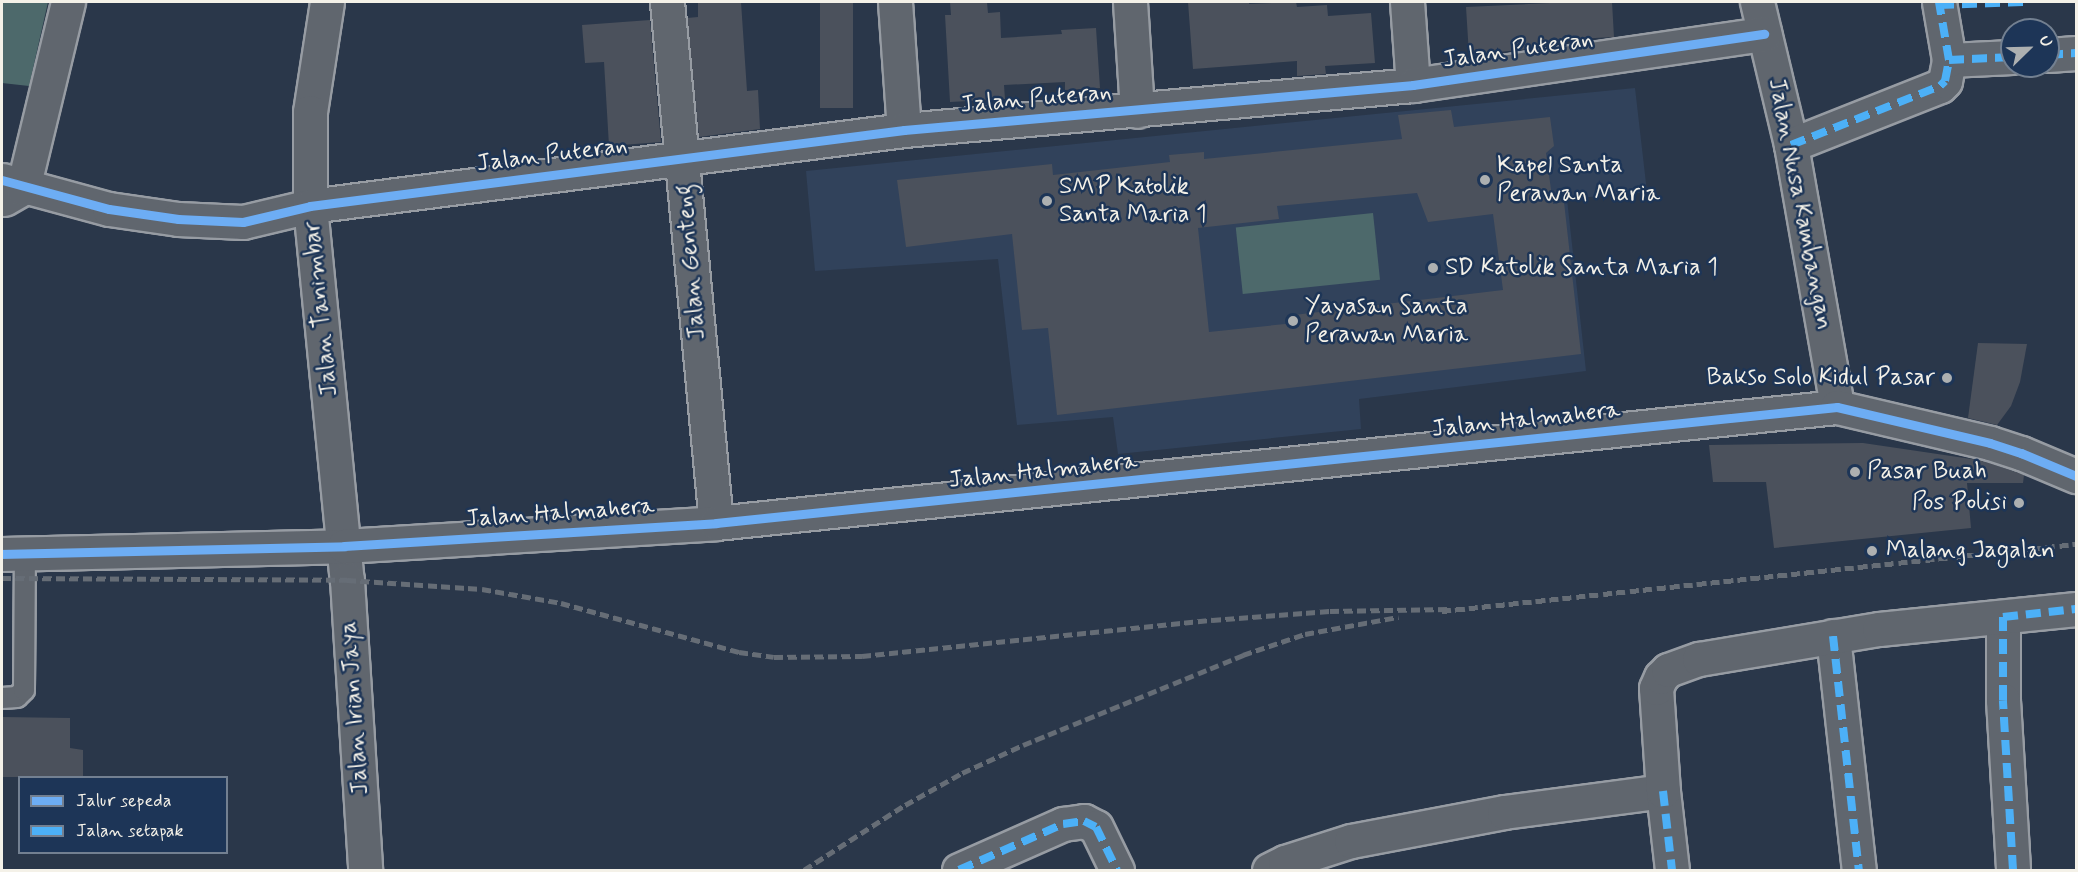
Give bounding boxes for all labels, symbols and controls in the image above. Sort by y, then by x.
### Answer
north arrow [2000,18,2060,78]
street label: Jalan Puteran [1441,25,1595,75]
text: U [2033,33,2057,50]
street label: Jalan Nusa Kambangan [1761,74,1839,334]
street label: Jalan Puteran [960,78,1112,120]
street label: Jalan Puteran [475,132,629,178]
place label: Kapel Santa Perawan Maria [1497,152,1657,208]
place label: SMP Katolik Santa Maria 1 [1059,173,1207,229]
marker: Kapel Santa Perawan Maria [1478,173,1492,187]
street label: Jalan Genteng [670,183,712,341]
marker: SMP Katolik Santa Maria 1 [1040,194,1054,208]
street label: Jalan Tanimbar [298,221,344,397]
place label: SD Katolik Santa Maria 1 [1445,254,1707,282]
marker: SD Katolik Santa Maria 1 [1426,261,1440,275]
place label: Yayasan Santa Perawan Maria [1305,293,1465,349]
marker: Yayasan Santa Perawan Maria [1286,314,1300,328]
place label: Bakso Solo Kidul Pasar [1709,364,1935,392]
marker: Bakso Solo Kidul Pasar [1940,371,1954,385]
street label: Jalan Halmahera [1432,396,1620,444]
street label: Jalan Halmahera [949,447,1137,495]
place label: Pasar Buah [1867,458,1983,486]
marker: Pasar Buah [1848,465,1862,479]
place label: Pos Polisi [1916,489,2007,517]
street label: Jalan Halmahera [466,492,654,534]
marker: Pos Polisi [2012,496,2026,510]
place label: Malang Jagalan [1886,537,2053,565]
marker: Malang Jagalan [1863,542,1881,560]
street label: Jalan Irian Jaya [334,617,376,799]
legend [18,776,228,854]
text: Jalur sepeda [76,789,172,813]
text: Jalan setapak [76,819,184,843]

